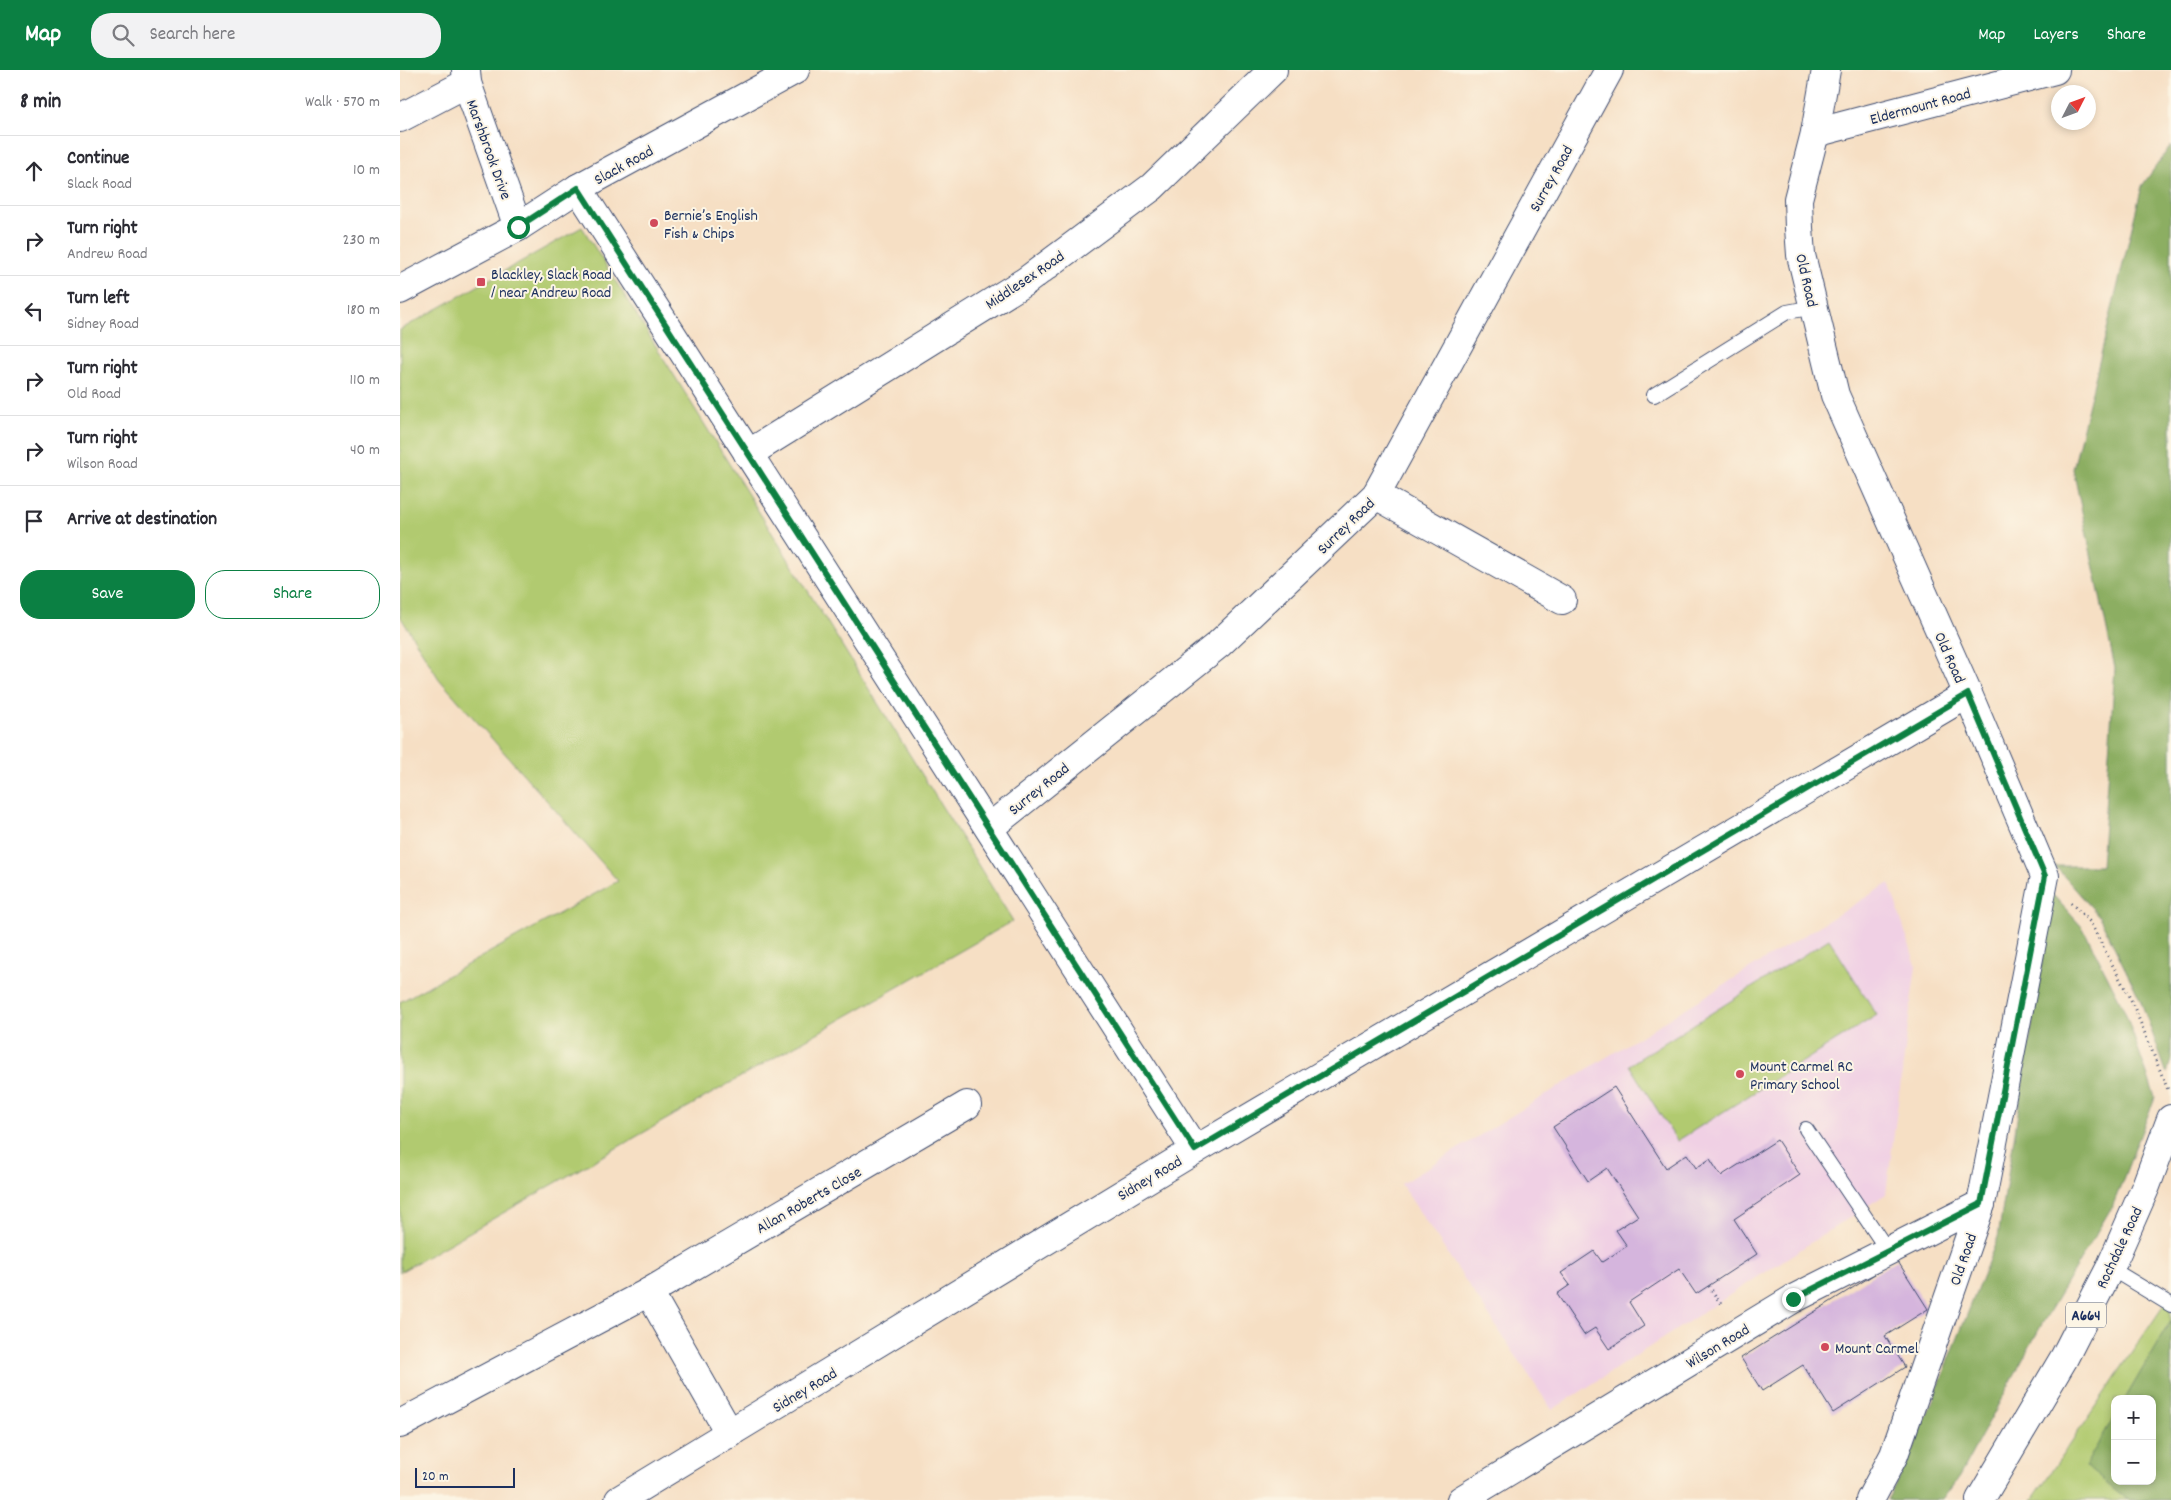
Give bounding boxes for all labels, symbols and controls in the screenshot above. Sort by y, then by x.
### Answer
search box [91,13,441,58]
text: Map [25,18,61,52]
icon: search [109,21,137,49]
text: Search here [149,22,235,49]
text: Map [1978,23,2005,48]
text: Layers [2033,23,2079,48]
text: Share [2107,23,2146,48]
street label: Eldermount Road [1868,83,1974,132]
north arrow [2051,85,2096,130]
text: 8 min [20,88,61,118]
text: Walk · 570 m [305,91,380,114]
street label: Marshbrook Drive [459,97,516,203]
street label: Slack Road [590,140,658,192]
street label: Surrey Road [1524,142,1580,217]
text: Continue [67,146,129,173]
icon: ahead [20,157,48,185]
text: 10 m [353,159,380,182]
text: Slack Road [67,173,132,196]
place label: Bernie’s English Fish & Chips [664,205,758,246]
text: Turn right [67,216,138,243]
route start [507,216,530,239]
marker: Bernie’s English Fish & Chips [648,217,660,229]
icon: right [20,227,48,255]
text: 230 m [343,229,380,252]
text: Andrew Road [67,243,148,266]
street label: Middlesex Road [981,246,1070,316]
street label: Old Road [1788,252,1823,310]
place label: Blackley, Slack Road / near Andrew Road [491,264,612,305]
marker: Blackley, Slack Road / near Andrew Road [475,276,487,288]
text: Turn left [67,286,130,313]
icon: left [20,297,48,325]
text: 180 m [347,299,380,322]
text: Sidney Road [67,313,139,336]
text: Turn right [67,356,138,383]
icon: right [20,367,48,395]
text: 110 m [350,369,380,392]
text: Old Road [67,383,121,406]
text: Turn right [67,426,138,453]
icon: right [20,437,48,465]
text: 40 m [350,439,380,462]
text: Wilson Road [67,453,138,476]
street label: Surrey Road [1313,493,1381,560]
icon: arrive [20,507,48,535]
text: Arrive at destination [67,507,217,534]
button: Save [20,570,195,619]
button: Share [205,570,380,619]
street label: Old Road [1927,629,1970,687]
street label: Surrey Road [1004,758,1075,822]
place label: Mount Carmel RC Primary School [1750,1056,1853,1097]
marker: Mount Carmel RC Primary School [1734,1068,1746,1080]
street label: Sidney Road [1114,1151,1187,1208]
street label: Allan Roberts Close [752,1162,866,1241]
street label: Rochdale Road [2091,1203,2149,1293]
street label: Old Road [1945,1230,1984,1289]
route end [1782,1288,1805,1311]
road number: A664 [2066,1302,2106,1328]
street label: Wilson Road [1682,1319,1755,1375]
place label: Mount Carmel [1835,1338,1919,1361]
marker: Mount Carmel [1819,1341,1831,1353]
street label: Sidney Road [769,1363,842,1420]
map controls [2111,1395,2156,1485]
button: + [2111,1395,2156,1440]
button: − [2111,1440,2156,1485]
scale bar [415,1465,515,1488]
text: 20 m [422,1467,449,1487]

